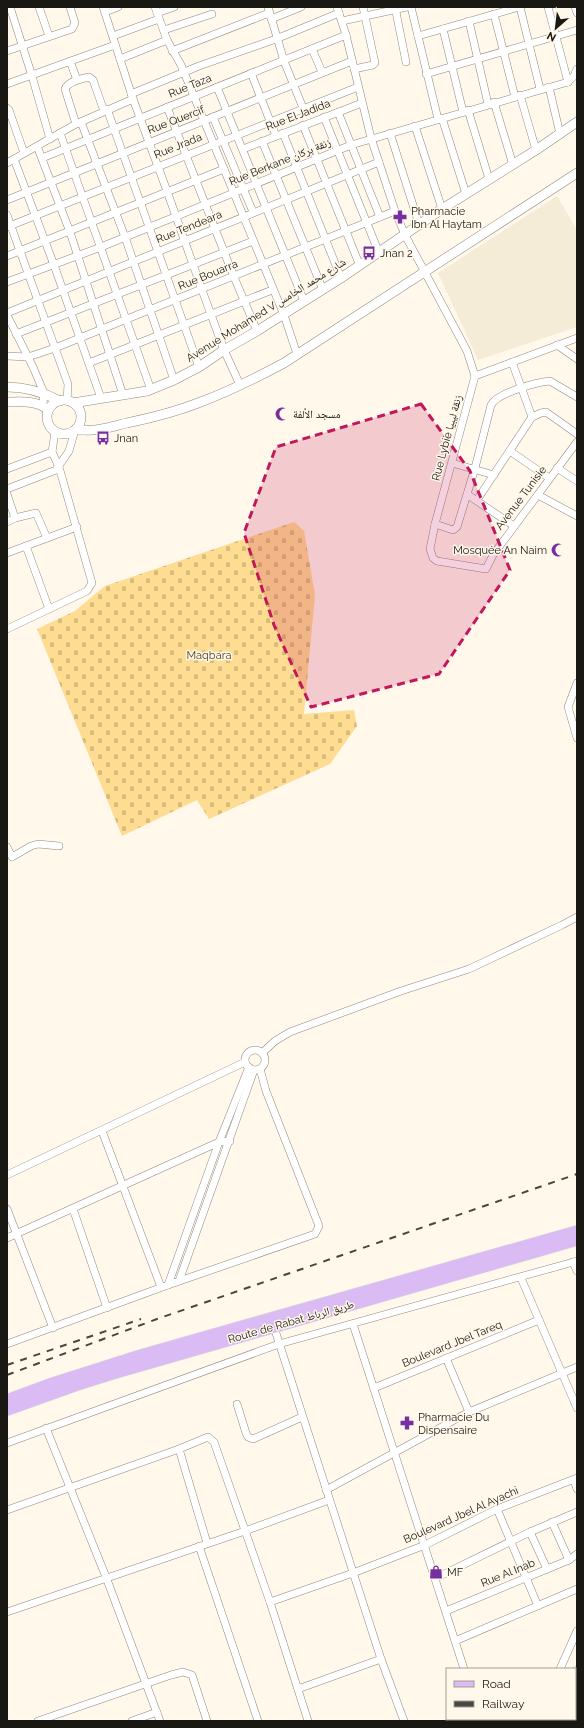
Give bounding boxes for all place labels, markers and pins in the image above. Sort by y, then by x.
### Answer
place label: Pharmacie Ibn Al Haytam [411,205,482,231]
pharmacy icon: Pharmacie Ibn Al Haytam [392,209,408,225]
bus stop icon: Jnan 2 [361,245,377,261]
place label: Jnan 2 [380,247,413,260]
mosque icon: مسجد الألفة [274,406,290,422]
place label: مسجد الألفة [293,408,341,421]
bus stop icon: Jnan [95,430,111,446]
place label: Jnan [114,432,138,445]
mosque icon: Mosquée An Naim [550,542,566,558]
place label: Mosquée An Naim [453,544,547,557]
place label: Pharmacie Du Dispensaire [418,1411,489,1437]
pharmacy icon: Pharmacie Du Dispensaire [399,1415,415,1431]
shop icon: MF [428,1564,444,1580]
place label: MF [447,1566,464,1579]

